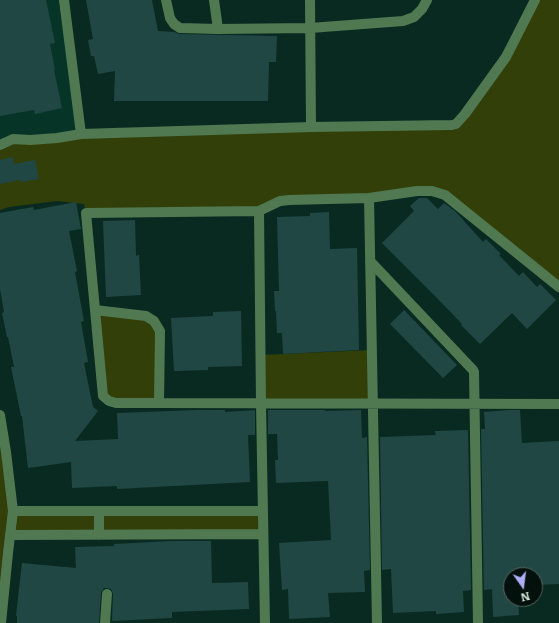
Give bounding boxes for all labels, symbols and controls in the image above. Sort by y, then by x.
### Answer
north arrow [503,567,543,607]
text: N [519,589,532,607]

